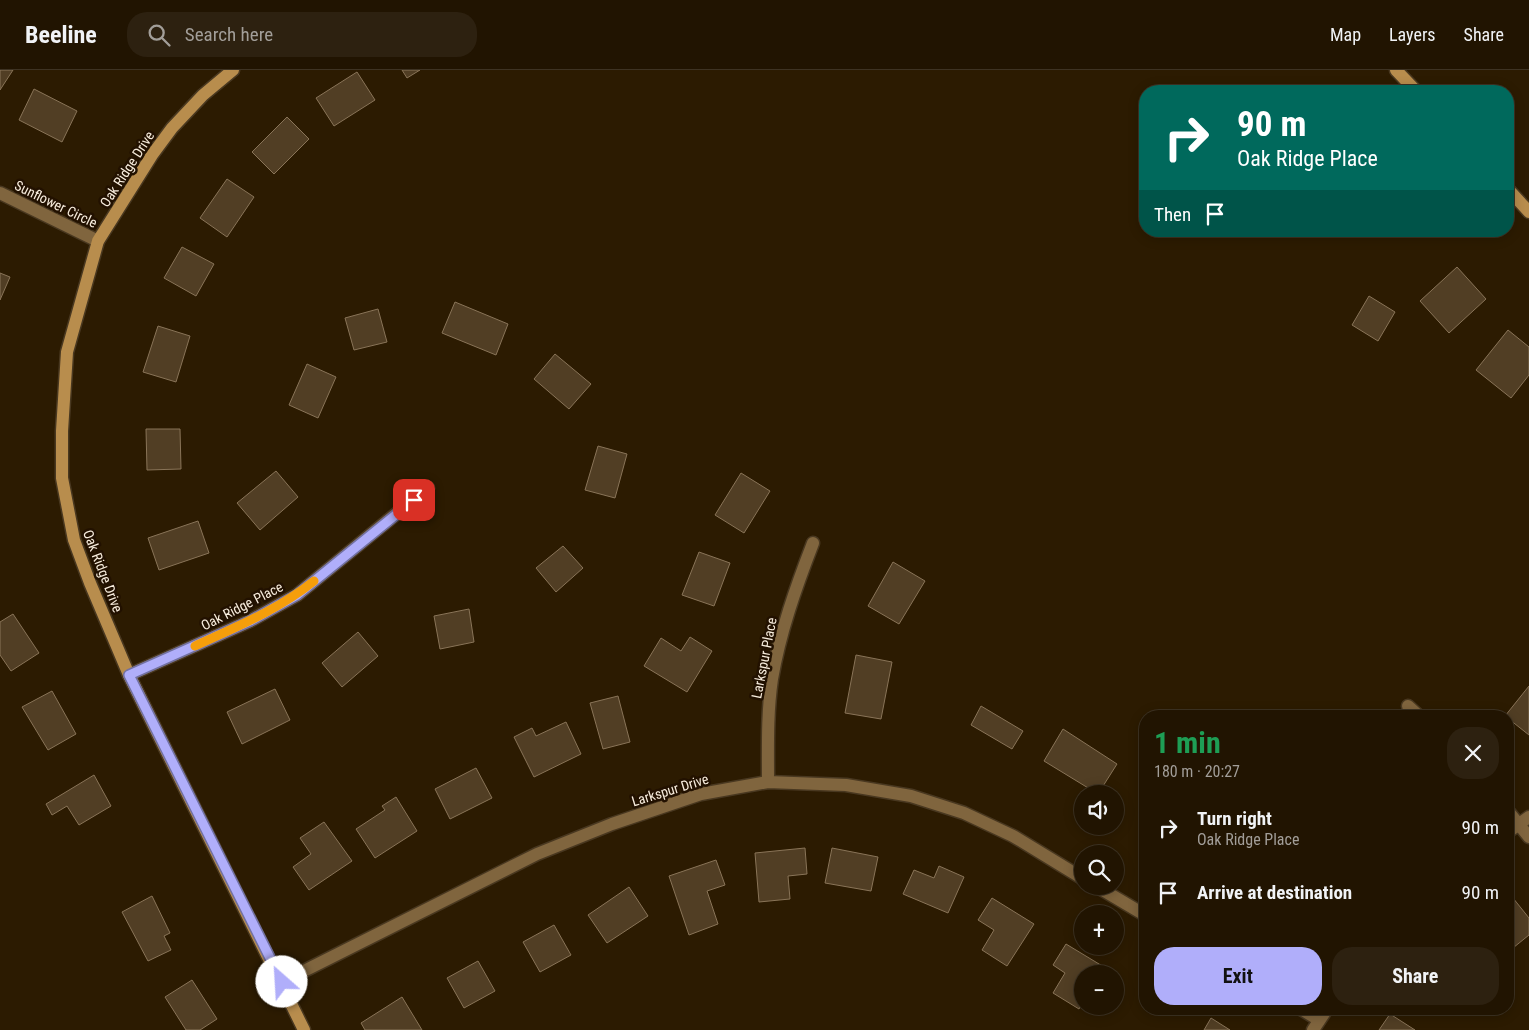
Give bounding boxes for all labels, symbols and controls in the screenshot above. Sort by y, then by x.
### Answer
search box [127,12,477,57]
text: Beeline [25,21,97,49]
icon: search [145,21,173,49]
text: Search here [185,23,273,46]
text: Map [1330,24,1361,45]
text: Layers [1389,24,1436,45]
text: Share [1464,24,1504,45]
text: 90 m [1237,104,1306,145]
icon: right [1154,105,1219,170]
street label: Oak Ridge Drive [97,128,158,210]
text: Oak Ridge Place [1237,146,1378,171]
street label: Sunflower Circle [12,177,100,231]
icon: arrive [1201,200,1229,228]
text: Then [1154,203,1191,226]
pin [393,479,435,521]
icon: arrive [400,486,428,514]
street label: Oak Ridge Drive [80,528,126,615]
street label: Oak Ridge Place [198,578,286,633]
street label: Larkspur Place [748,616,780,700]
text: 1 min [1154,725,1221,760]
button: close [1447,727,1499,779]
text: 180 m · 20:27 [1154,762,1240,781]
street label: Larkspur Drive [630,771,711,809]
map controls [1074,785,1124,1015]
button: sound [1074,785,1124,835]
text: Turn right [1197,807,1272,830]
icon: right [1154,814,1182,842]
text: 90 m [1462,816,1499,839]
text: Oak Ridge Place [1197,830,1299,849]
button: search [1074,845,1124,895]
icon: arrive [1154,879,1182,907]
text: Arrive at destination [1197,881,1352,904]
text: 90 m [1462,881,1499,904]
button: + [1074,905,1124,955]
button: Exit [1154,947,1322,1005]
button: Share [1332,947,1499,1005]
position arrow [255,955,307,1007]
button: − [1074,965,1124,1015]

